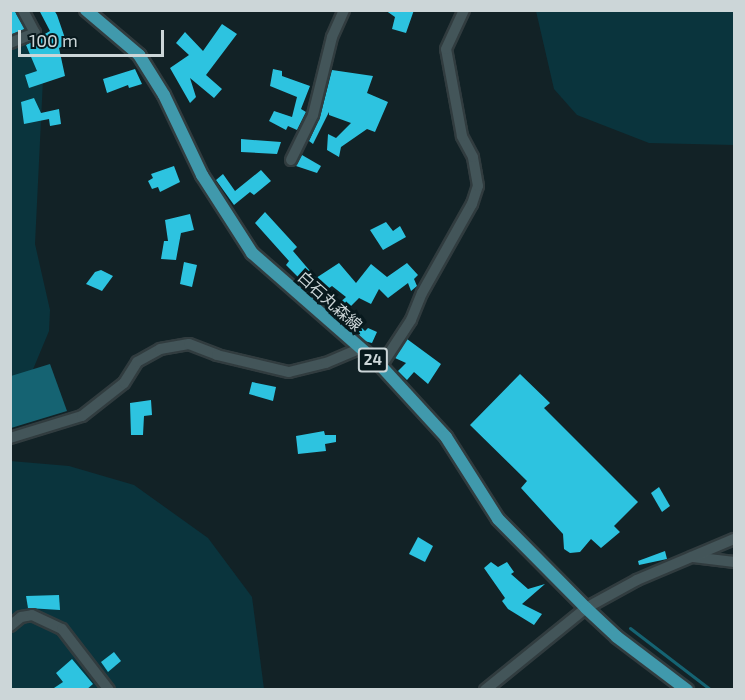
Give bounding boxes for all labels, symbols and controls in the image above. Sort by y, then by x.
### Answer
scale bar [21,18,166,56]
text: 100 m [29,29,78,51]
street label: 白石丸森線 [294,267,366,335]
road number: 24 [356,348,389,372]

